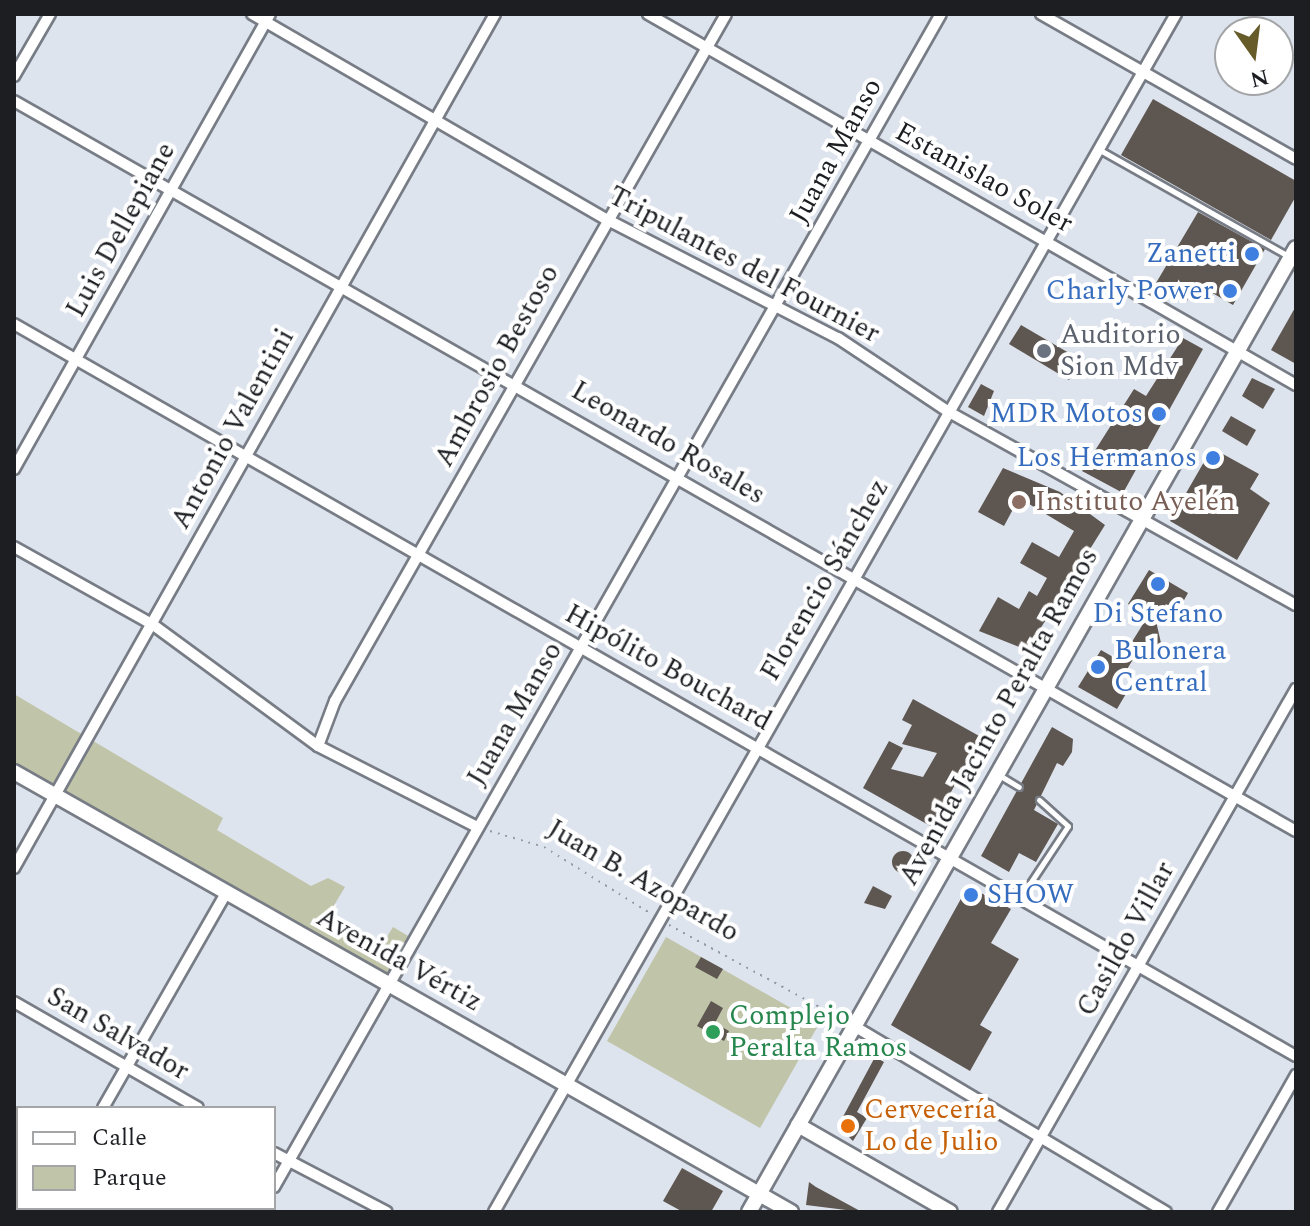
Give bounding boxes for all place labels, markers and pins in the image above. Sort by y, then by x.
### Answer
place label: Zanetti [1146,237,1236,271]
marker: Zanetti [1243,245,1261,263]
place label: Charly Power [1046,274,1214,308]
marker: Charly Power [1221,282,1239,300]
place label: Auditorio Sion Mdv [1060,318,1181,384]
marker: Auditorio Sion Mdv [1035,342,1053,360]
place label: MDR Motos [990,397,1143,431]
marker: MDR Motos [1150,405,1168,423]
place label: Los Hermanos [1017,441,1197,475]
marker: Los Hermanos [1204,449,1222,467]
place label: Instituto Ayelén [1035,485,1235,519]
marker: Instituto Ayelén [1010,493,1028,511]
marker: Di Stefano [1149,575,1167,593]
place label: Di Stefano [1093,597,1223,631]
place label: Bulonera Central [1114,634,1226,700]
marker: Bulonera Central [1089,658,1107,676]
place label: SHOW [987,878,1074,912]
marker: SHOW [962,886,980,904]
place label: Complejo Peralta Ramos [729,999,907,1065]
marker: Complejo Peralta Ramos [704,1023,722,1041]
place label: Cervecería Lo de Julio [864,1093,998,1159]
marker: Cervecería Lo de Julio [839,1117,857,1135]

